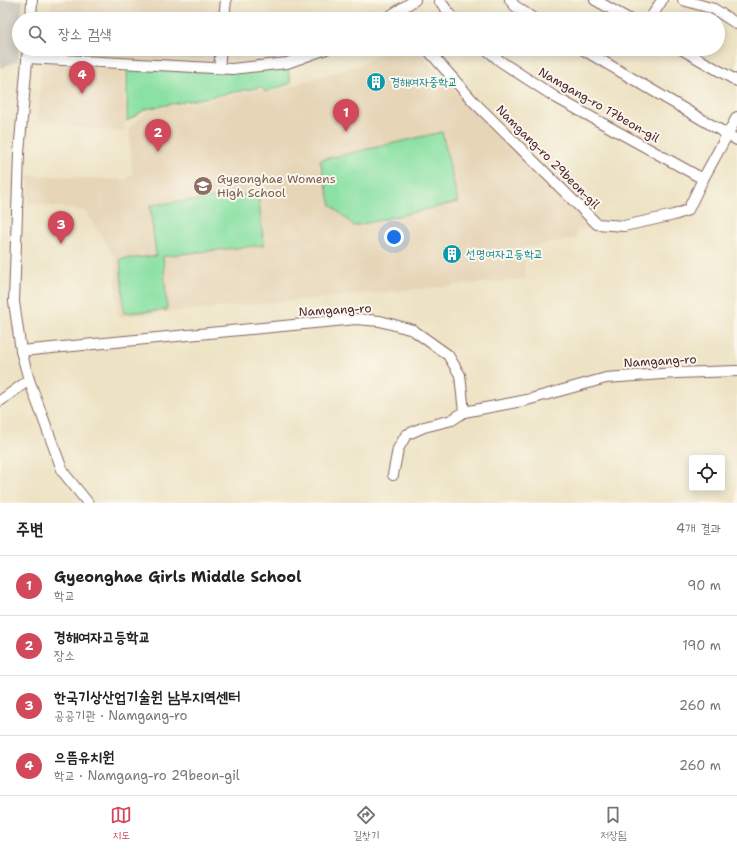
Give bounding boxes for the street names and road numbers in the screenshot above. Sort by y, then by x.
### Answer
street label: Namgang-ro 17beon-gil [536,64,663,146]
street label: Namgang-ro 29beon-gil [493,102,604,213]
street label: Namgang-ro [298,300,372,320]
street label: Namgang-ro [623,351,697,371]

